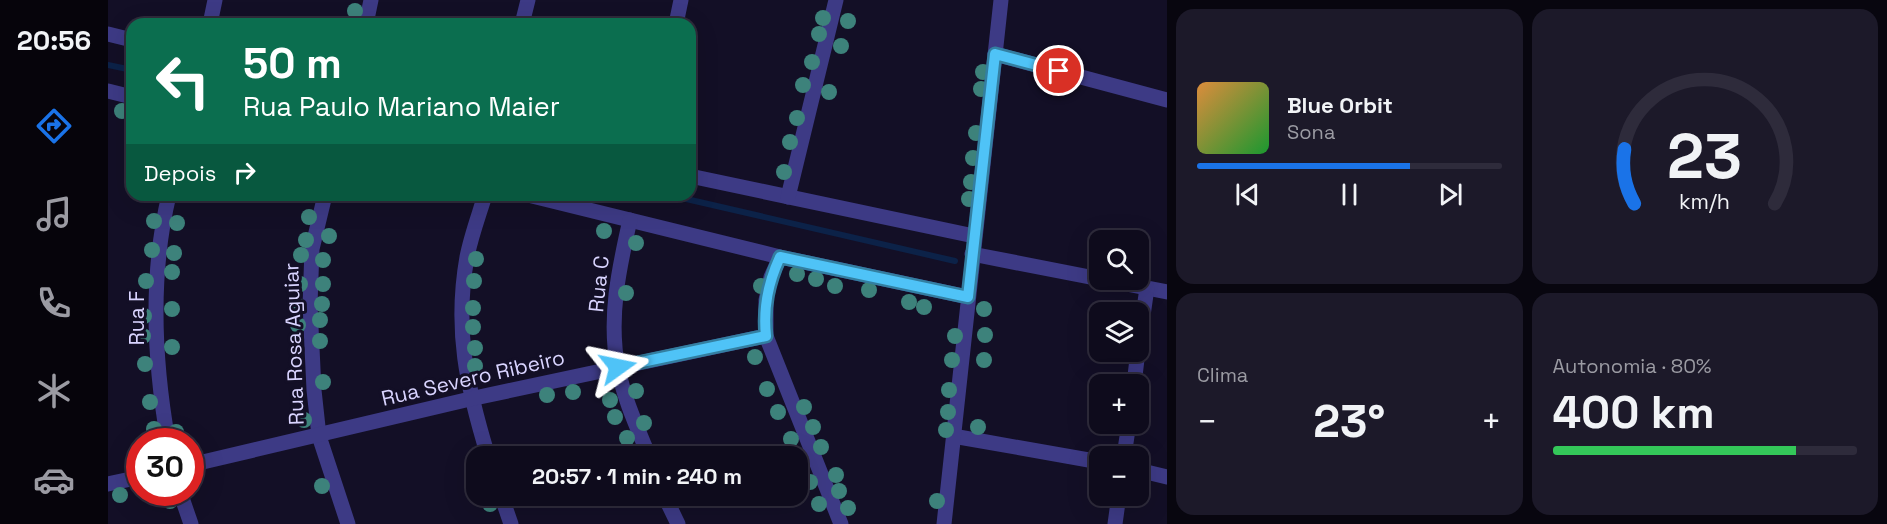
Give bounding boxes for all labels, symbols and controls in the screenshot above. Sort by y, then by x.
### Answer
text: 20:56 [17,23,91,58]
text: 50 m [243,37,342,90]
icon: left [144,42,222,120]
pin [1033,45,1084,96]
icon: arrive [1042,54,1075,87]
text: Rua Paulo Mariano Maier [243,89,560,124]
text: Blue Orbit [1287,91,1393,119]
icon: directions [33,105,75,147]
text: 23 [1667,117,1742,196]
text: Sona [1287,119,1335,145]
icon: right [228,156,261,189]
text: Depois [144,159,216,187]
icon: previous [1231,178,1264,211]
icon: pause [1333,178,1366,211]
icon: next [1434,178,1467,211]
text: km/h [1679,188,1730,215]
icon: music [33,193,75,235]
map controls [1089,230,1149,506]
button: search [1089,230,1149,290]
street label: Rua C [582,254,615,314]
street label: Rua Rosa Aguiar [277,262,310,426]
icon: phone [33,282,75,324]
street label: Rua F [123,291,150,345]
button: layers [1089,302,1149,362]
position arrow [586,335,650,399]
street label: Rua Severo Ribeiro [378,343,567,412]
text: Autonomia · 80% [1553,353,1712,379]
text: Clima [1197,362,1248,388]
icon: climate [33,370,75,412]
button: + [1089,374,1149,434]
text: 400 km [1553,384,1715,441]
text: 23° [1313,393,1385,450]
text: − [1197,401,1217,443]
text: + [1481,401,1501,443]
speed limit sign: 30 [126,428,204,506]
button: − [1089,446,1149,506]
icon: car [33,459,75,501]
text: 20:57 · 1 min · 240 m [532,462,742,490]

